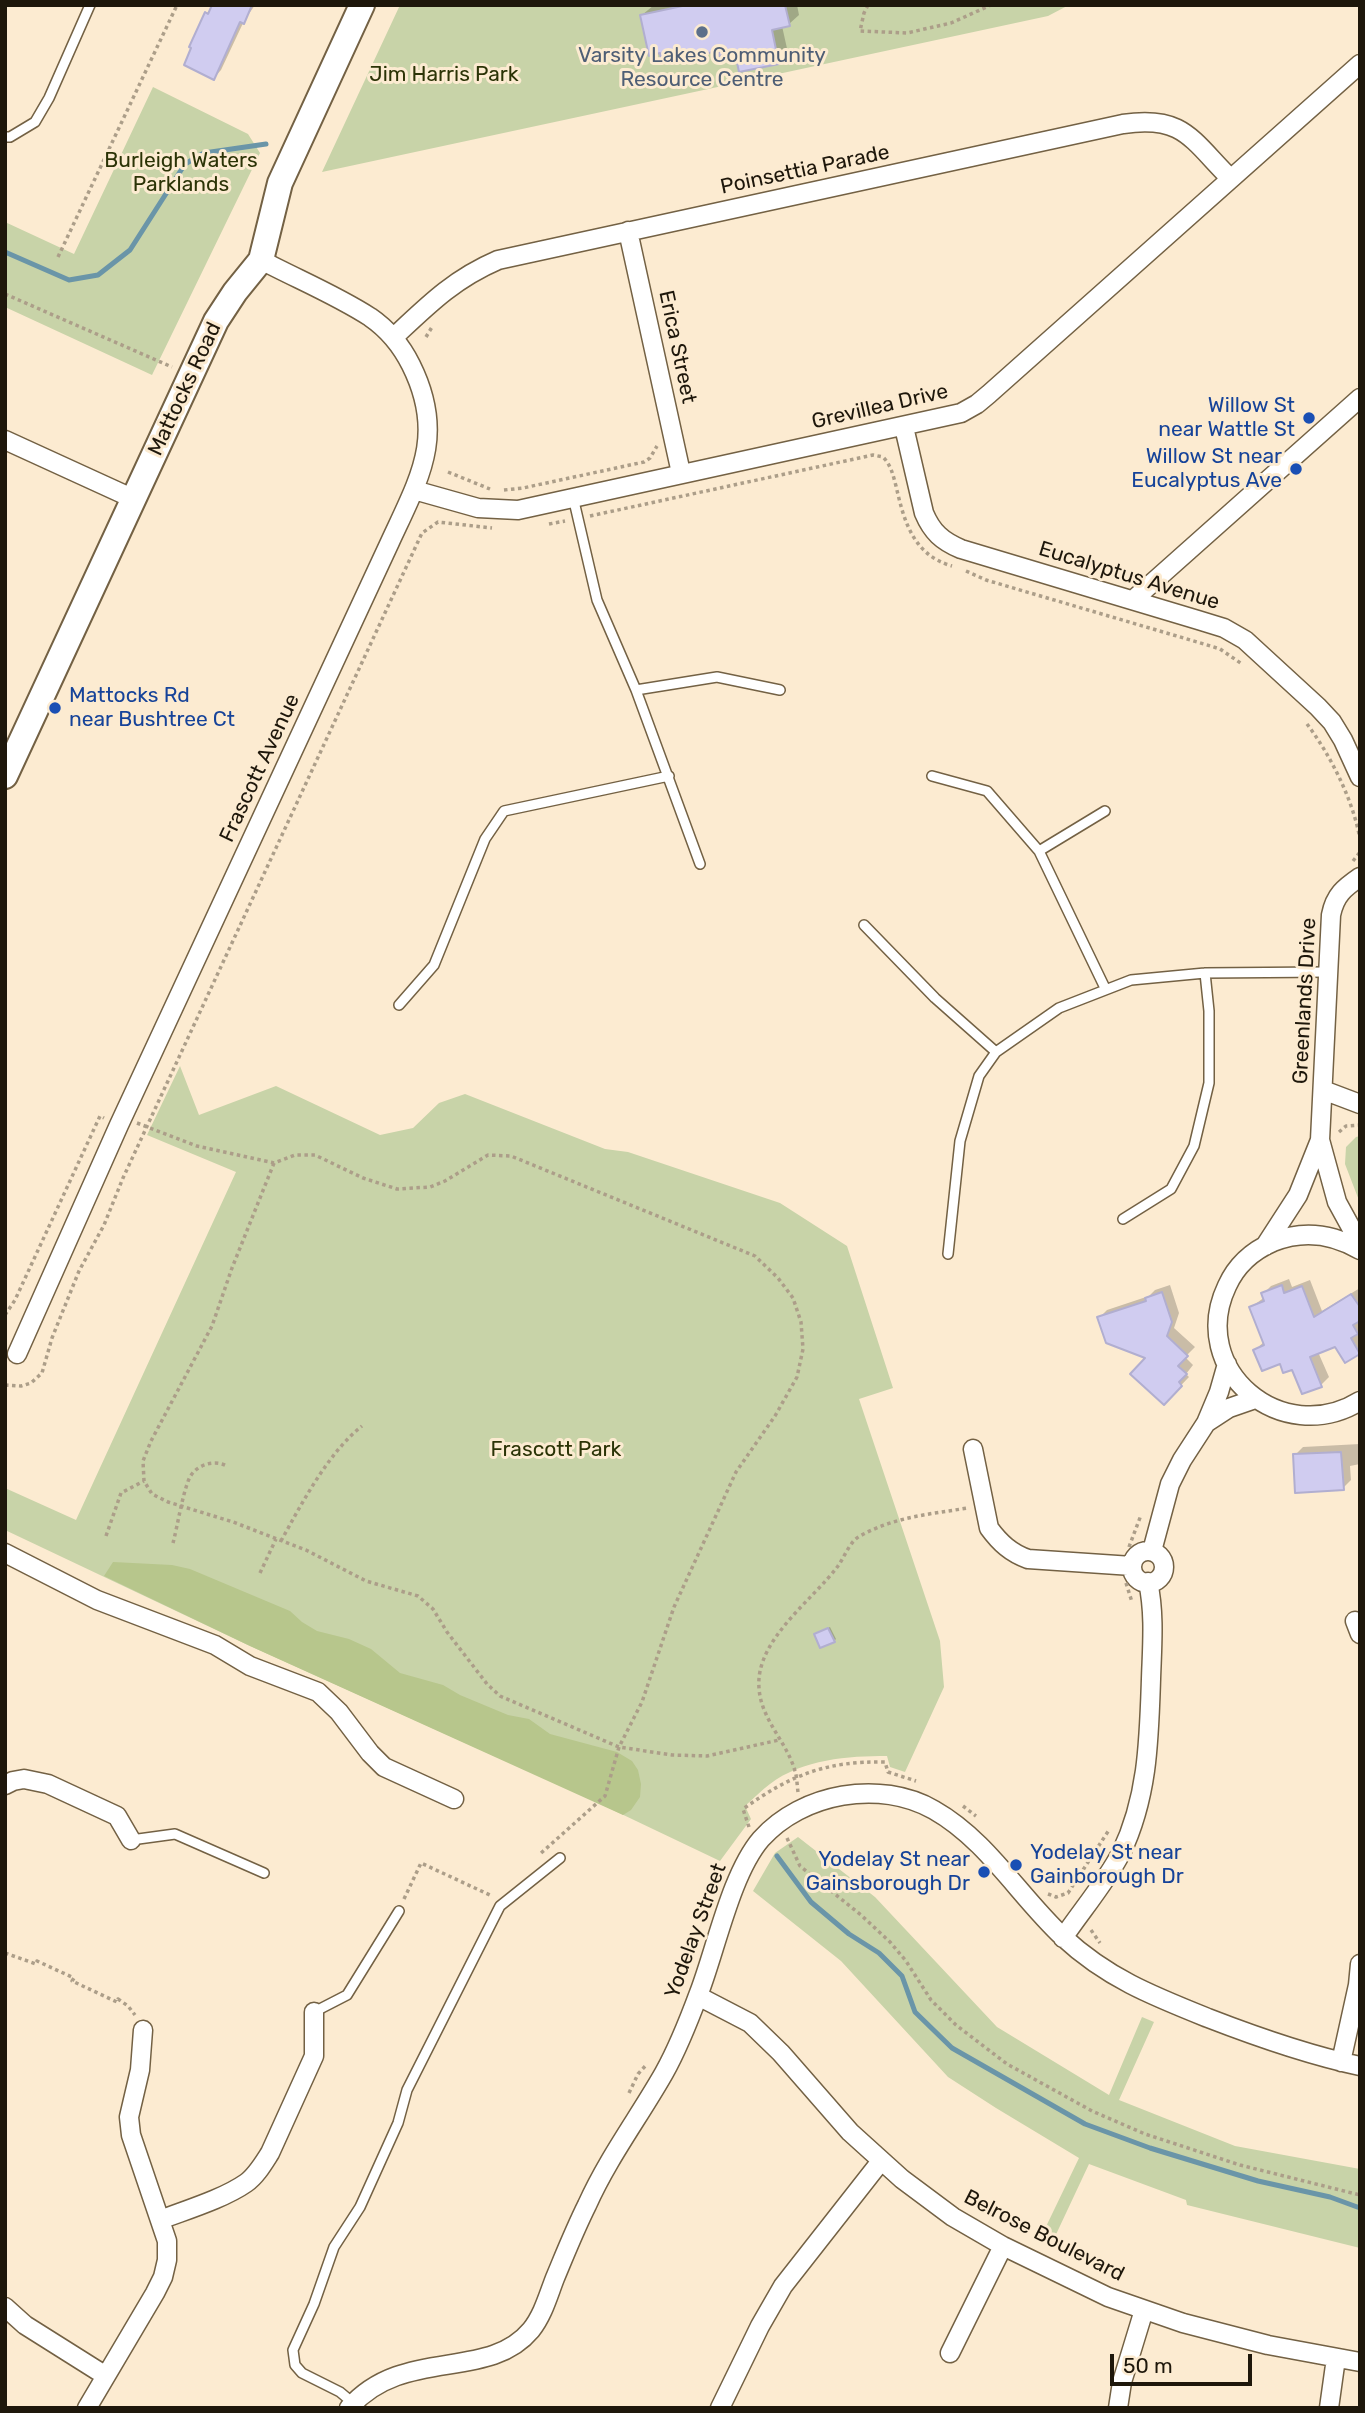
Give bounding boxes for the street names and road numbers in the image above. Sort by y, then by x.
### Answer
street label: Poinsettia Parade [718,140,892,200]
street label: Erica Street [653,288,701,406]
street label: Mattocks Road [143,318,227,460]
street label: Grevillea Drive [809,379,951,435]
street label: Eucalyptus Avenue [1036,536,1222,616]
street label: Frascott Avenue [215,690,305,846]
street label: Greenlands Drive [1288,917,1322,1085]
street label: Yodelay Street [660,1860,732,2002]
street label: Belrose Boulevard [960,2185,1128,2287]

